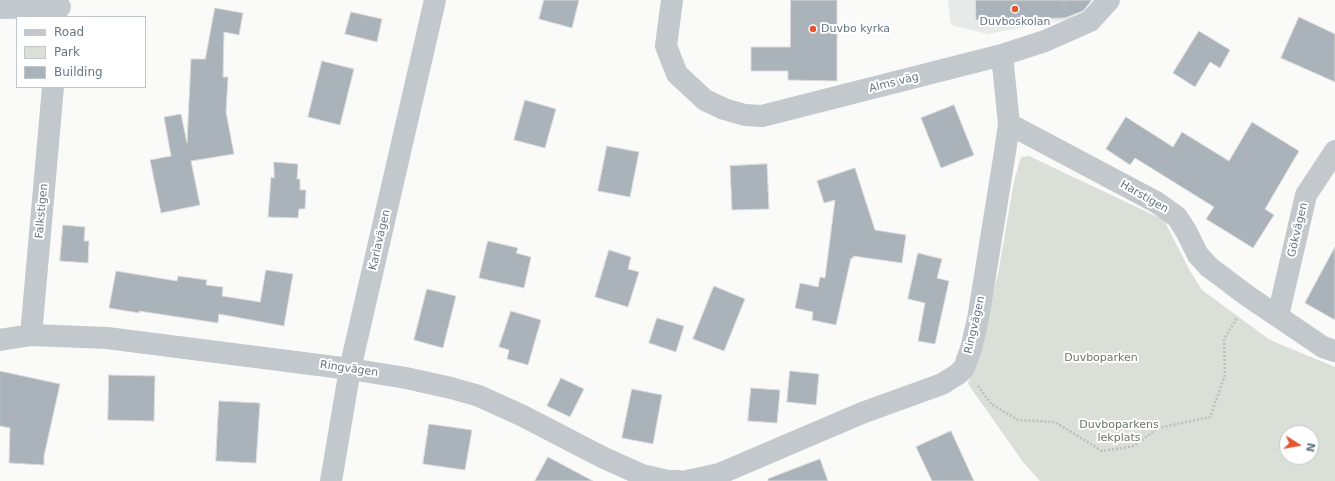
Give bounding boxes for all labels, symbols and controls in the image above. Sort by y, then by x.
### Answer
marker: Duvboskolan [1010,4,1020,14]
place label: Duvboskolan [980,15,1050,29]
legend [16,16,146,88]
place label: Duvbo kyrka [821,22,890,36]
marker: Duvbo kyrka [808,24,818,34]
text: Road [54,25,84,39]
text: Park [54,45,80,59]
text: Building [54,65,103,79]
street label: Alms väg [868,70,920,96]
street label: Harstigen [1118,178,1170,216]
street label: Falkstigen [33,183,51,239]
street label: Gökvägen [1285,201,1311,259]
street label: Karlavägen [367,208,393,272]
street label: Ringvägen [962,295,988,355]
park label: Duvboparken [1064,351,1138,365]
street label: Ringvägen [319,358,379,380]
park label: Duvboparkens lekplats [1079,418,1159,444]
north arrow [1279,425,1319,465]
text: N [1303,441,1318,453]

